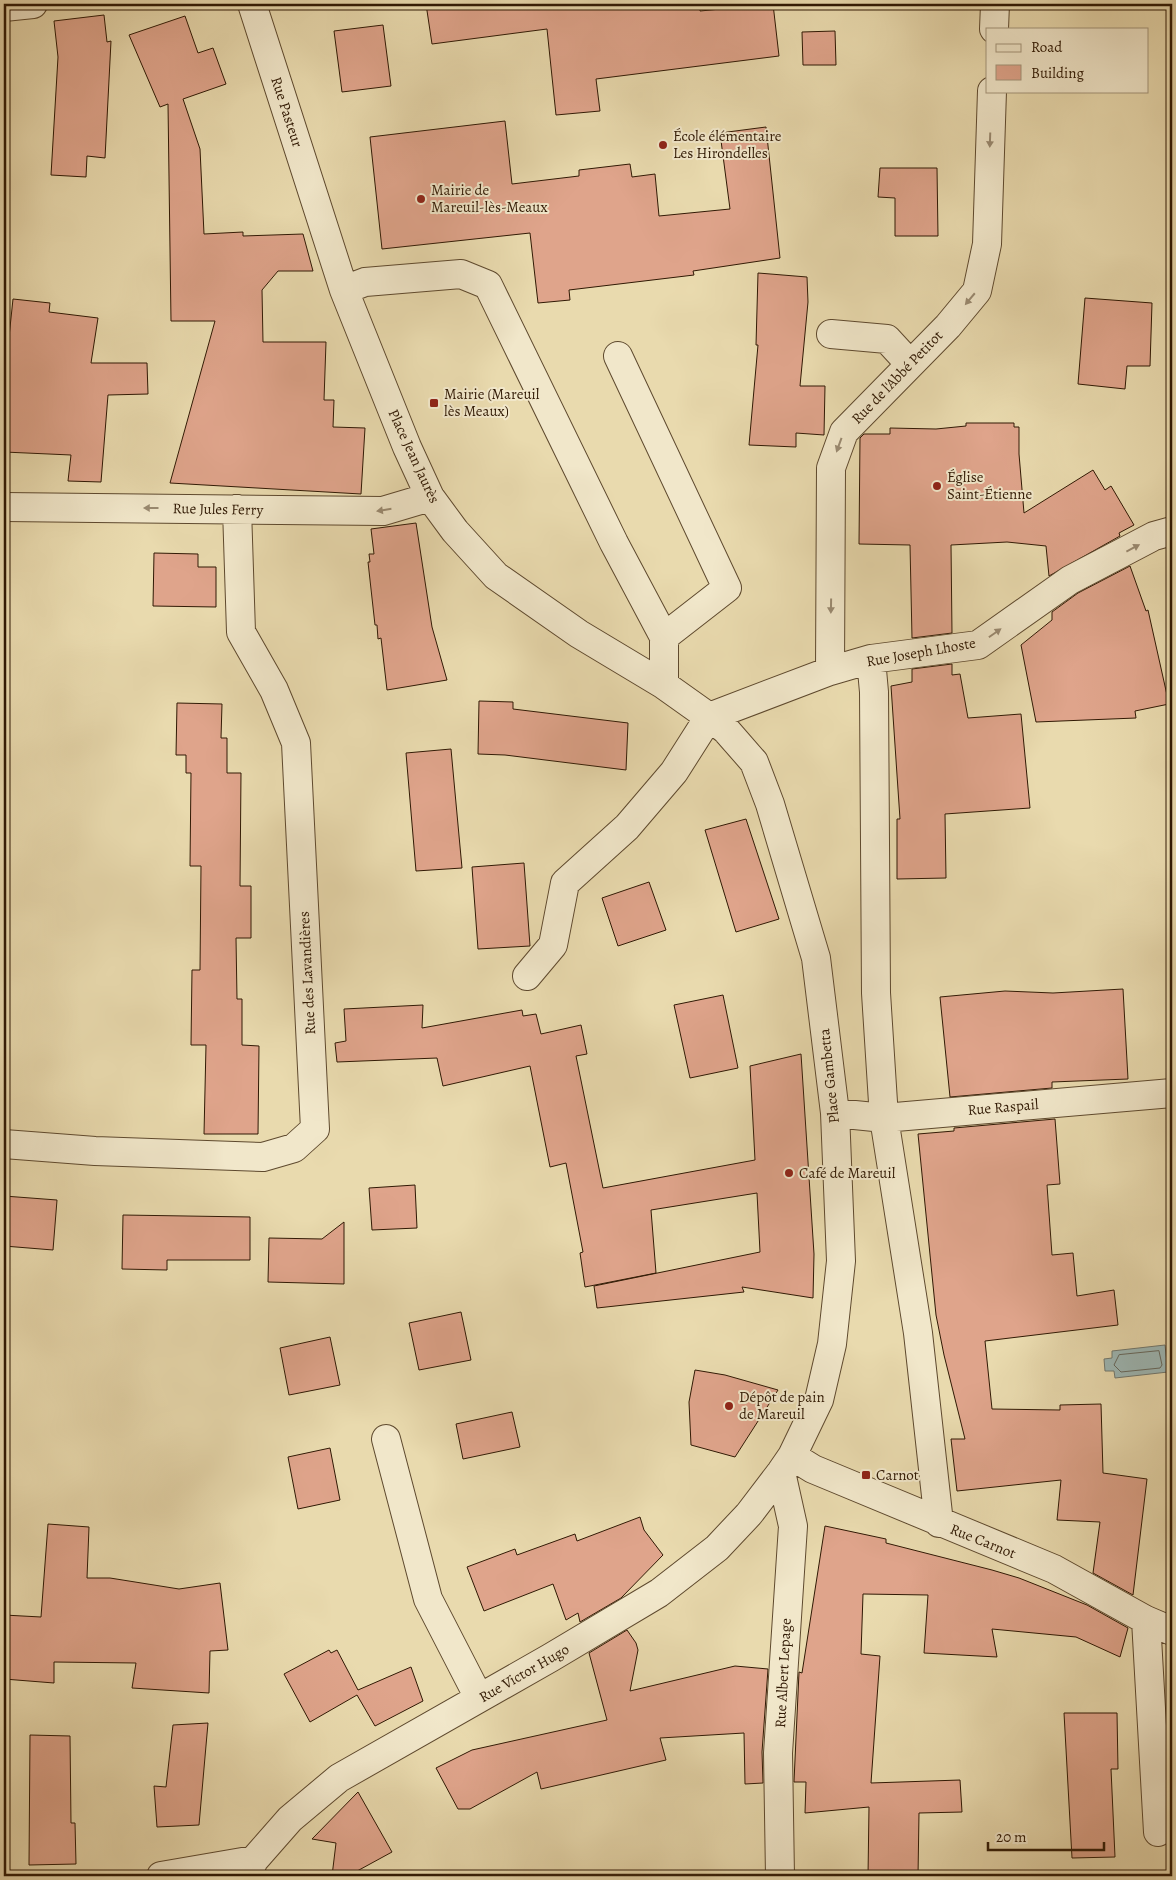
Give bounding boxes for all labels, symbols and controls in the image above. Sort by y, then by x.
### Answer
legend [986,28,1148,92]
text: Road [1031,37,1063,57]
text: Building [1031,63,1084,83]
street label: Rue Pasteur [266,74,308,150]
place label: École élémentaire Les Hirondelles [673,126,782,163]
one-way arrow [986,132,994,148]
marker: École élémentaire Les Hirondelles [657,139,669,151]
place label: Mairie de Mareuil-lès-Meaux [431,180,548,217]
marker: Mairie de Mareuil-lès-Meaux [415,193,427,205]
one-way arrow [965,292,976,305]
street label: Rue de l'Abbé Petitot [847,326,947,428]
place label: Mairie (Mareuil lès Meaux) [444,384,540,421]
marker: Mairie (Mareuil lès Meaux) [428,397,440,409]
street label: Place Jean Jaurès [383,406,445,506]
one-way arrow [835,438,843,453]
place label: Église Saint-Étienne [947,467,1032,504]
marker: Église Saint-Étienne [931,480,943,492]
street label: Rue Jules Ferry [173,498,264,520]
one-way arrow [143,504,159,512]
one-way arrow [375,506,391,514]
one-way arrow [1125,544,1140,552]
one-way arrow [827,598,835,614]
one-way arrow [988,628,1002,638]
street label: Rue Joseph Lhoste [865,632,978,671]
street label: Rue des Lavandières [294,911,320,1035]
street label: Place Gambetta [814,1028,844,1124]
street label: Rue Raspail [967,1094,1040,1120]
place label: Café de Mareuil [799,1163,896,1183]
marker: Café de Mareuil [783,1167,795,1179]
place label: Dépôt de pain de Mareuil [739,1387,825,1424]
marker: Dépôt de pain de Mareuil [723,1400,735,1412]
place label: Carnot [876,1465,919,1485]
marker: Carnot [860,1469,872,1481]
street label: Rue Carnot [947,1519,1019,1563]
street label: Rue Albert Lepage [770,1617,796,1729]
street label: Rue Victor Hugo [475,1639,573,1707]
scale bar [988,1820,1105,1852]
text: 20 m [996,1827,1027,1847]

